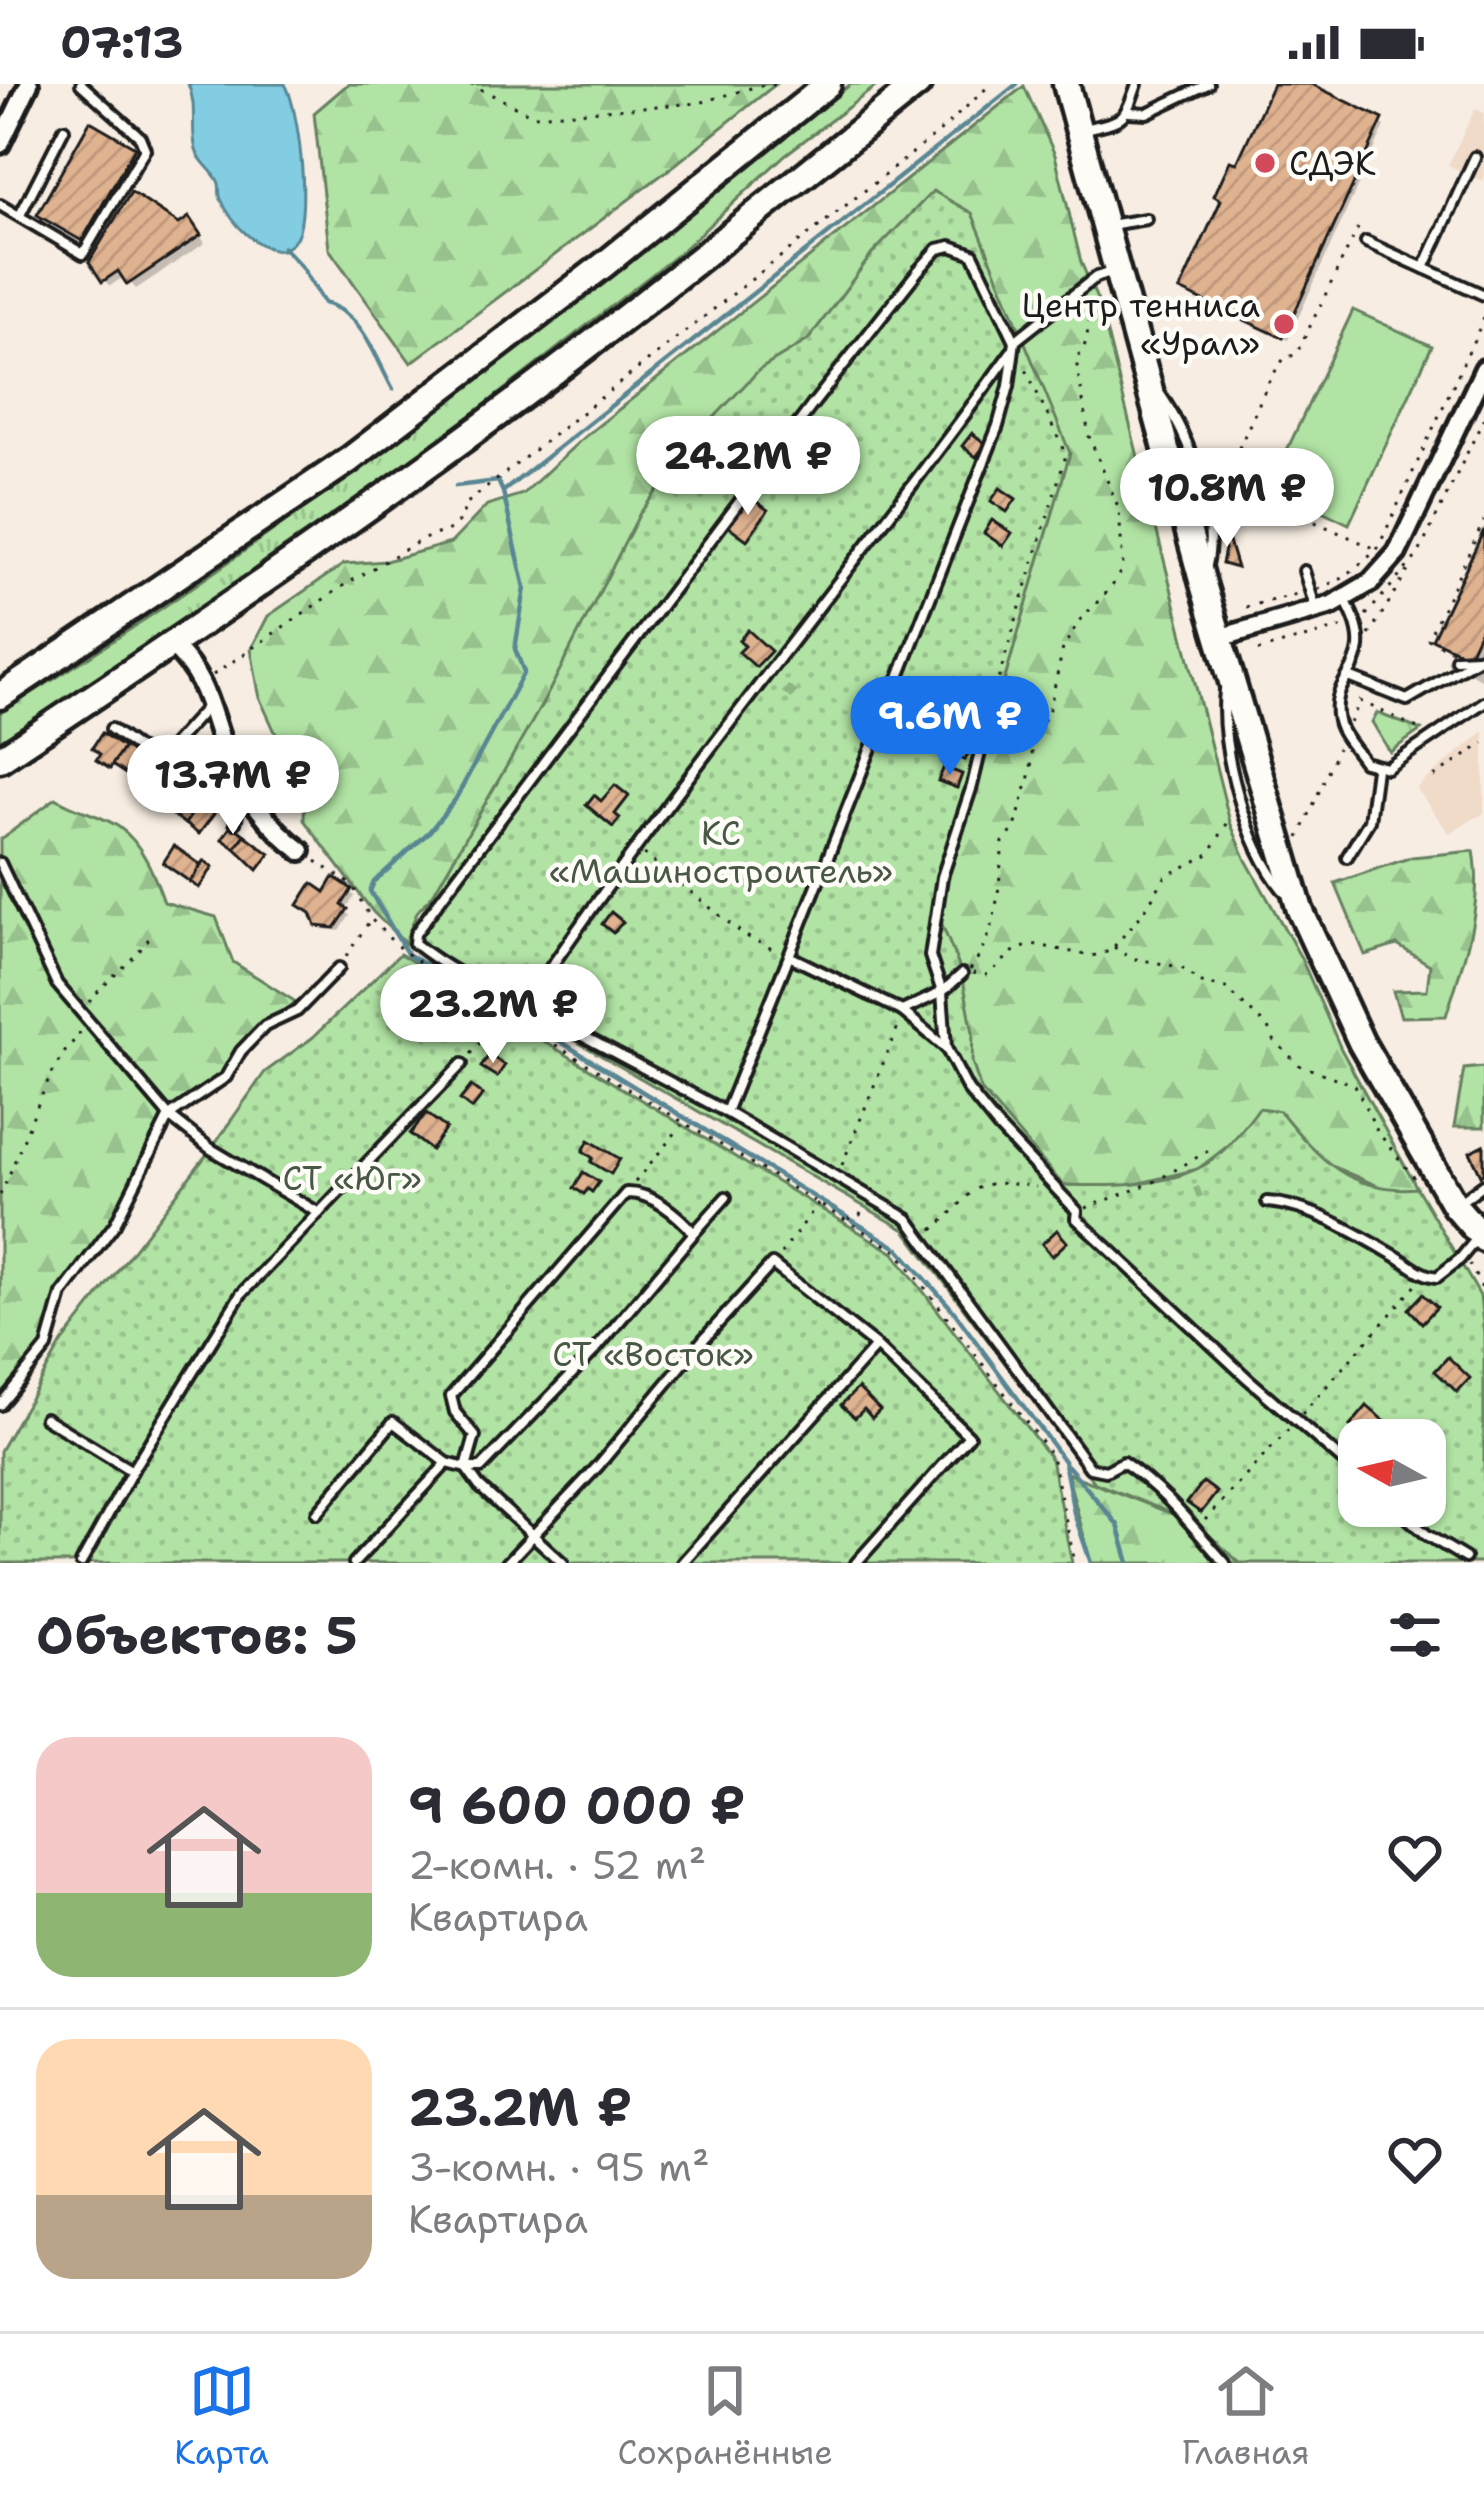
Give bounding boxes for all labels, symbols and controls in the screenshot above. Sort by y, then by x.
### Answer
text: 07:13 [60,12,184,72]
place label: СДЭК [1289,141,1376,186]
marker: СДЭК [1252,150,1278,176]
place label: Центр тенниса «Урал» [1022,283,1260,366]
marker: Центр тенниса «Урал» [1271,311,1297,337]
pin: 24.2M ₽ [637,416,859,518]
text: 24.2M ₽ [663,429,833,481]
pin: 10.8M ₽ [1116,448,1338,550]
text: 10.8M ₽ [1147,461,1307,513]
pin: 9.6M ₽ [852,676,1048,778]
text: 9.6M ₽ [877,689,1023,741]
pin: 13.7M ₽ [122,735,344,837]
text: 13.7M ₽ [154,748,312,800]
park label: КС «Машиностроитель» [549,811,893,894]
pin: 23.2M ₽ [382,964,604,1066]
text: 23.2M ₽ [407,977,579,1029]
park label: СТ «Юг» [282,1156,422,1201]
park label: СТ «Восток» [552,1332,754,1377]
north arrow [1338,1419,1446,1527]
map controls [1338,1419,1446,1527]
text: Объектов: 5 [36,1601,358,1669]
icon: filters [1382,1602,1448,1668]
text: 9 600 000 ₽ [408,1771,746,1839]
icon: home [132,1785,276,1929]
icon: heart [1382,1824,1448,1890]
text: 2-комн. · 52 m² [408,1839,706,1891]
text: Квартира [408,1891,588,1943]
text: 23.2M ₽ [408,2073,632,2141]
icon: home [132,2087,276,2231]
icon: heart [1382,2126,1448,2192]
text: 3-комн. · 95 m² [408,2141,710,2193]
text: Квартира [408,2193,588,2245]
tab: Карта [174,2358,269,2475]
tab: Сохранённые [617,2358,833,2475]
tab: Главная [1182,2358,1310,2475]

